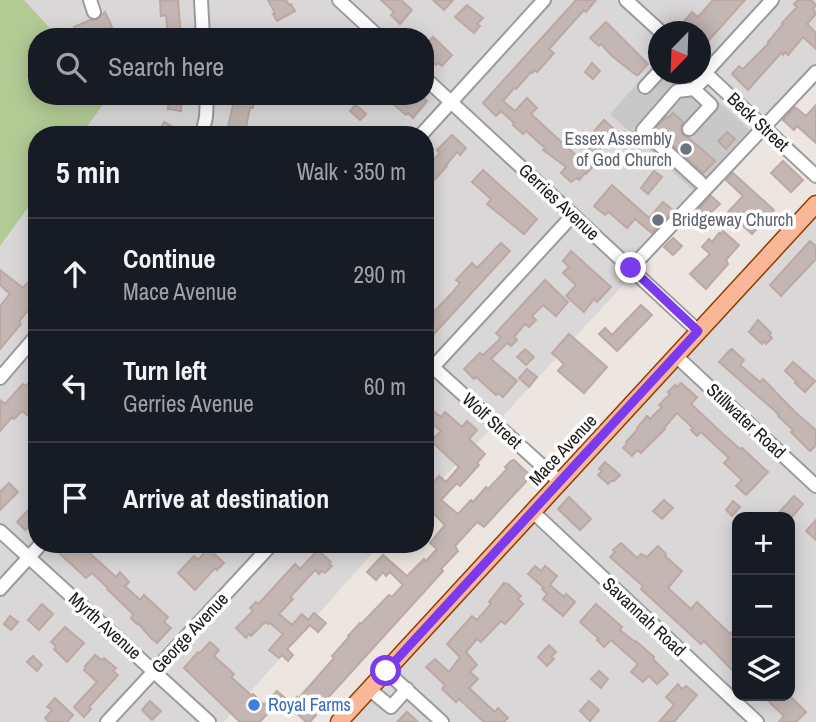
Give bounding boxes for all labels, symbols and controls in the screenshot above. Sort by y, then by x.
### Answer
north arrow [648,21,711,84]
search box [28,28,434,105]
icon: search [52,48,90,86]
text: Search here [108,49,224,84]
street label: Beck Street [722,86,795,157]
place label: Essex Assembly of God Church [565,126,673,172]
marker: Essex Assembly of God Church [678,141,694,157]
text: 5 min [56,152,120,192]
text: Walk · 350 m [297,156,406,187]
street label: Gerries Avenue [513,158,605,246]
place label: Bridgeway Church [672,207,793,232]
marker: Bridgeway Church [650,212,666,228]
text: Continue [123,241,215,276]
route end [615,252,646,283]
icon: ahead [56,255,94,293]
text: 290 m [354,259,406,290]
text: Mace Avenue [123,276,237,307]
text: Turn left [123,353,207,388]
icon: left [56,367,94,405]
text: 60 m [364,371,406,402]
street label: Stillwater Road [701,377,791,464]
street label: Wolf Street [457,387,528,454]
text: Gerries Avenue [123,388,254,419]
street label: Mace Avenue [523,409,602,491]
icon: arrive [56,479,94,517]
text: Arrive at destination [123,481,329,516]
map controls [732,512,795,701]
button: + [732,512,795,575]
street label: Savannah Road [597,571,692,662]
button: − [732,575,795,638]
street label: Myrth Avenue [64,586,147,665]
street label: George Avenue [146,587,234,679]
button: layers [732,638,795,701]
route start [370,655,401,686]
place label: Royal Farms [268,692,351,717]
marker: Royal Farms [246,697,262,713]

